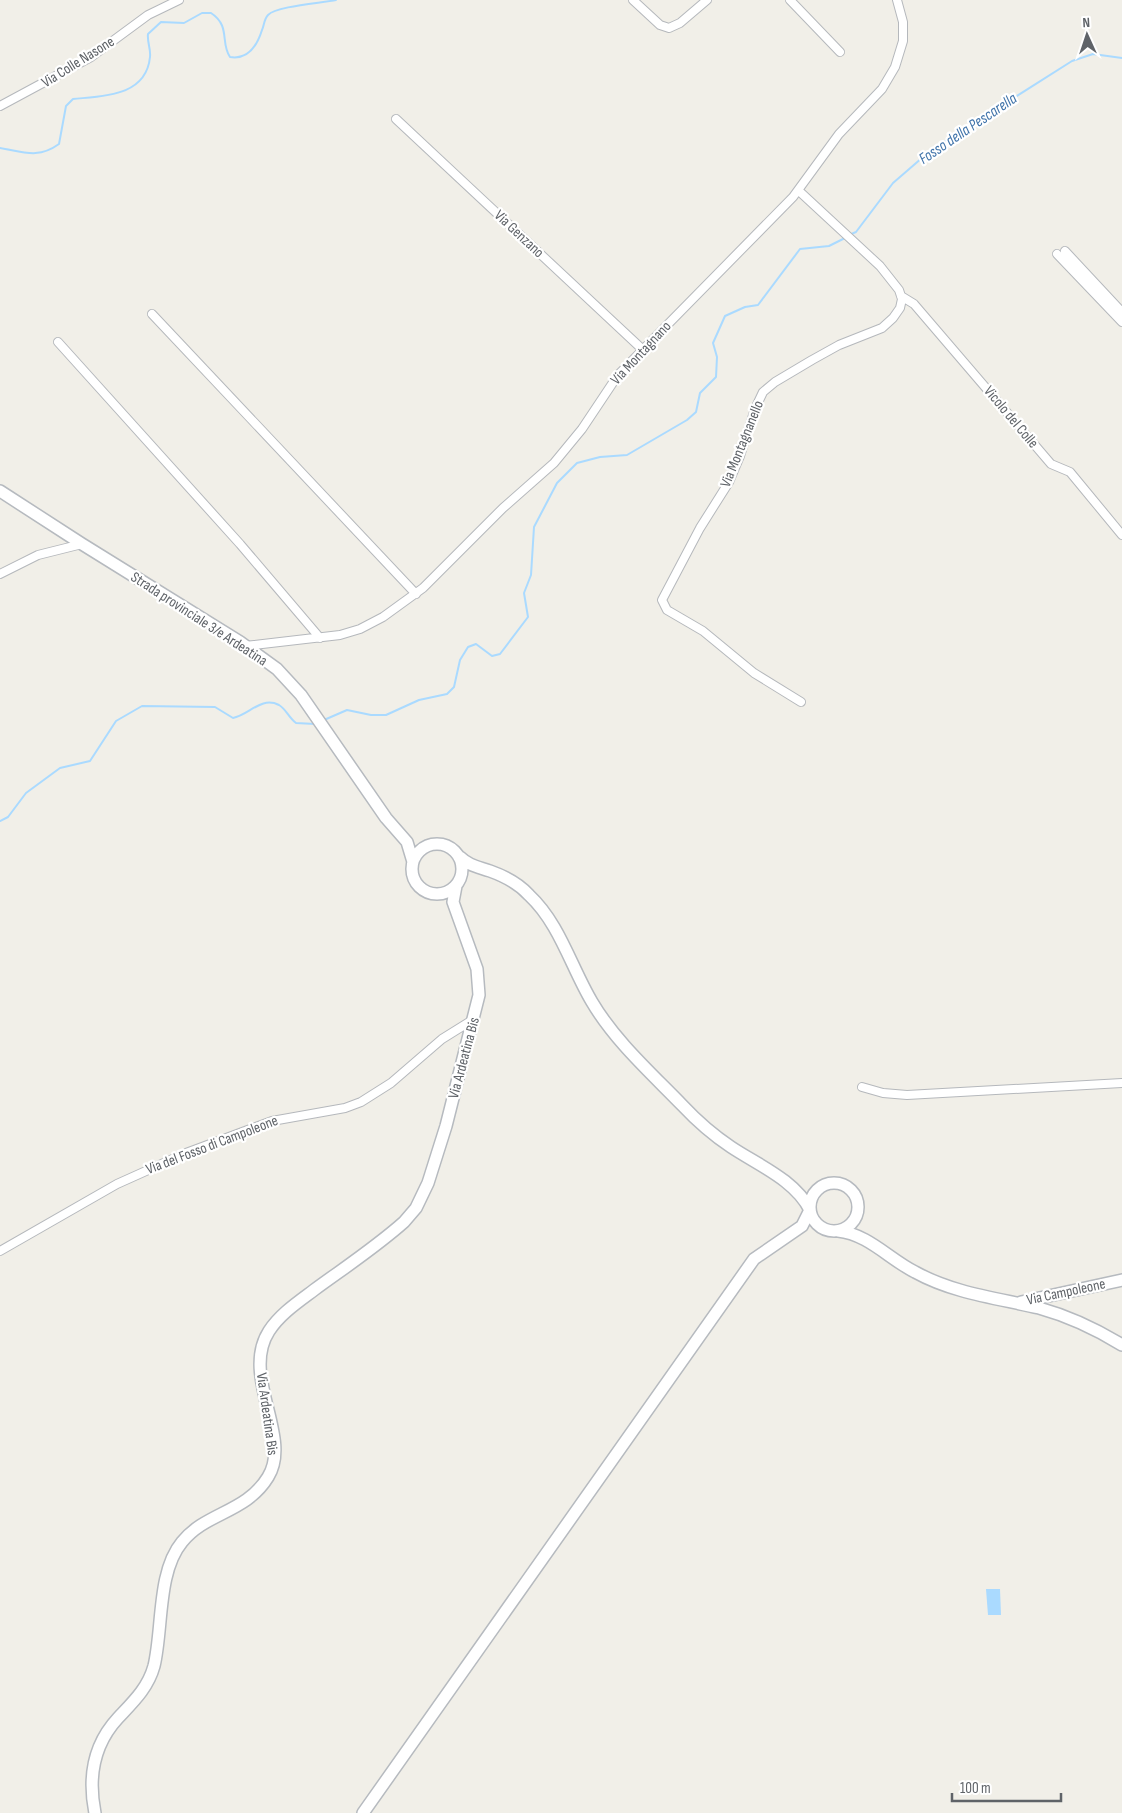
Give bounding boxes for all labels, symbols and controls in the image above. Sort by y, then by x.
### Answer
north arrow [1062,10,1112,60]
text: N [1082,14,1091,31]
street label: Via Colle Nasone [38,32,118,92]
water label: Fosso della Pescarella [915,89,1021,169]
street label: Via Genzano [490,206,548,262]
street label: Via Montagnano [607,317,675,389]
street label: Vicolo del Colle [979,382,1043,452]
street label: Via Montagnanello [716,398,768,490]
street label: Strada provinciale 3/e Ardeatina [127,568,271,670]
street label: Via Ardeatina Bis [444,1015,484,1101]
street label: Via del Fosso di Campoleone [143,1111,281,1179]
street label: Via Campoleone [1025,1274,1107,1310]
street label: Via Ardeatina Bis [252,1371,282,1457]
scale bar [952,1770,1061,1802]
text: 100 m [960,1779,991,1798]

